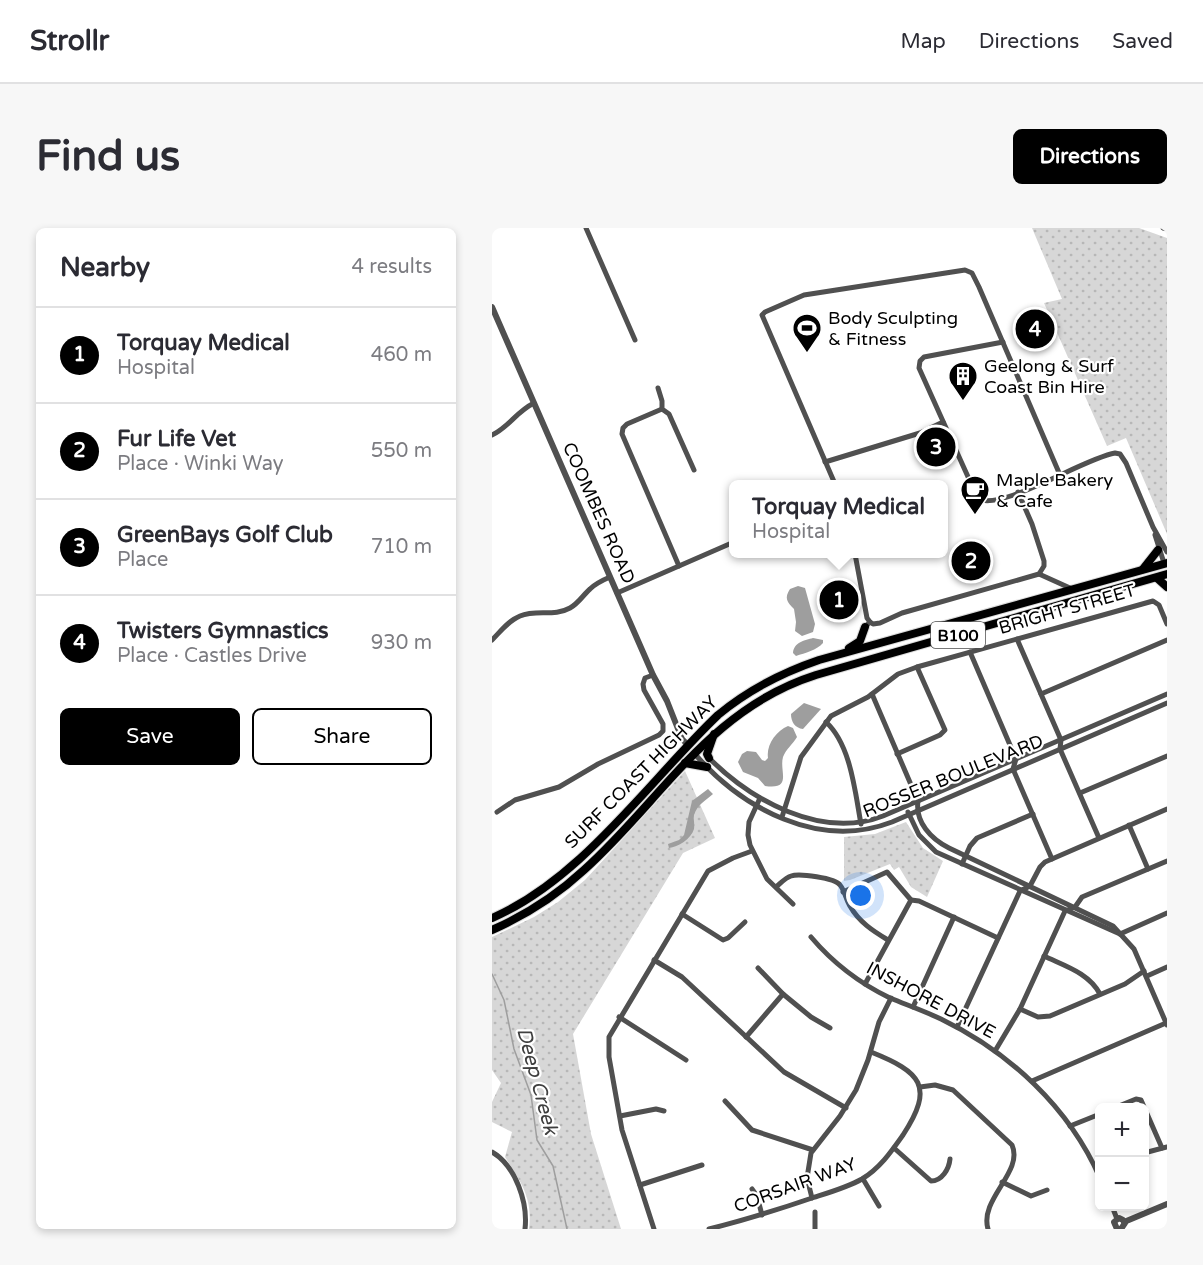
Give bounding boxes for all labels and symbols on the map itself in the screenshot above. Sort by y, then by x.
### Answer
pin: 4 [1016,306,1054,352]
place label: Body Sculpting & Fitness [828,307,958,350]
sports icon: Body Sculpting & Fitness [791,312,823,354]
place label: Geelong & Surf Coast Bin Hire [984,355,1114,398]
building icon: Geelong & Surf Coast Bin Hire [947,360,979,402]
pin: 3 [916,424,956,470]
street label: COOMBES ROAD [558,439,640,587]
place label: Maple Bakery & Cafe [996,469,1114,512]
cafe icon: Maple Bakery & Cafe [959,474,991,516]
pin: 2 [952,538,990,584]
pin: 1 [820,578,858,622]
street label: BRIGHT STREET [996,579,1138,639]
road number: B100 [931,622,985,648]
street label: SURF COAST HIGHWAY [560,691,722,853]
street label: ROSSER BOULEVARD [860,730,1046,822]
your location [846,881,875,910]
street label: INSHORE DRIVE [863,957,999,1043]
water label: Deep Creek [511,1025,563,1139]
street label: CORSAIR WAY [731,1152,860,1217]

